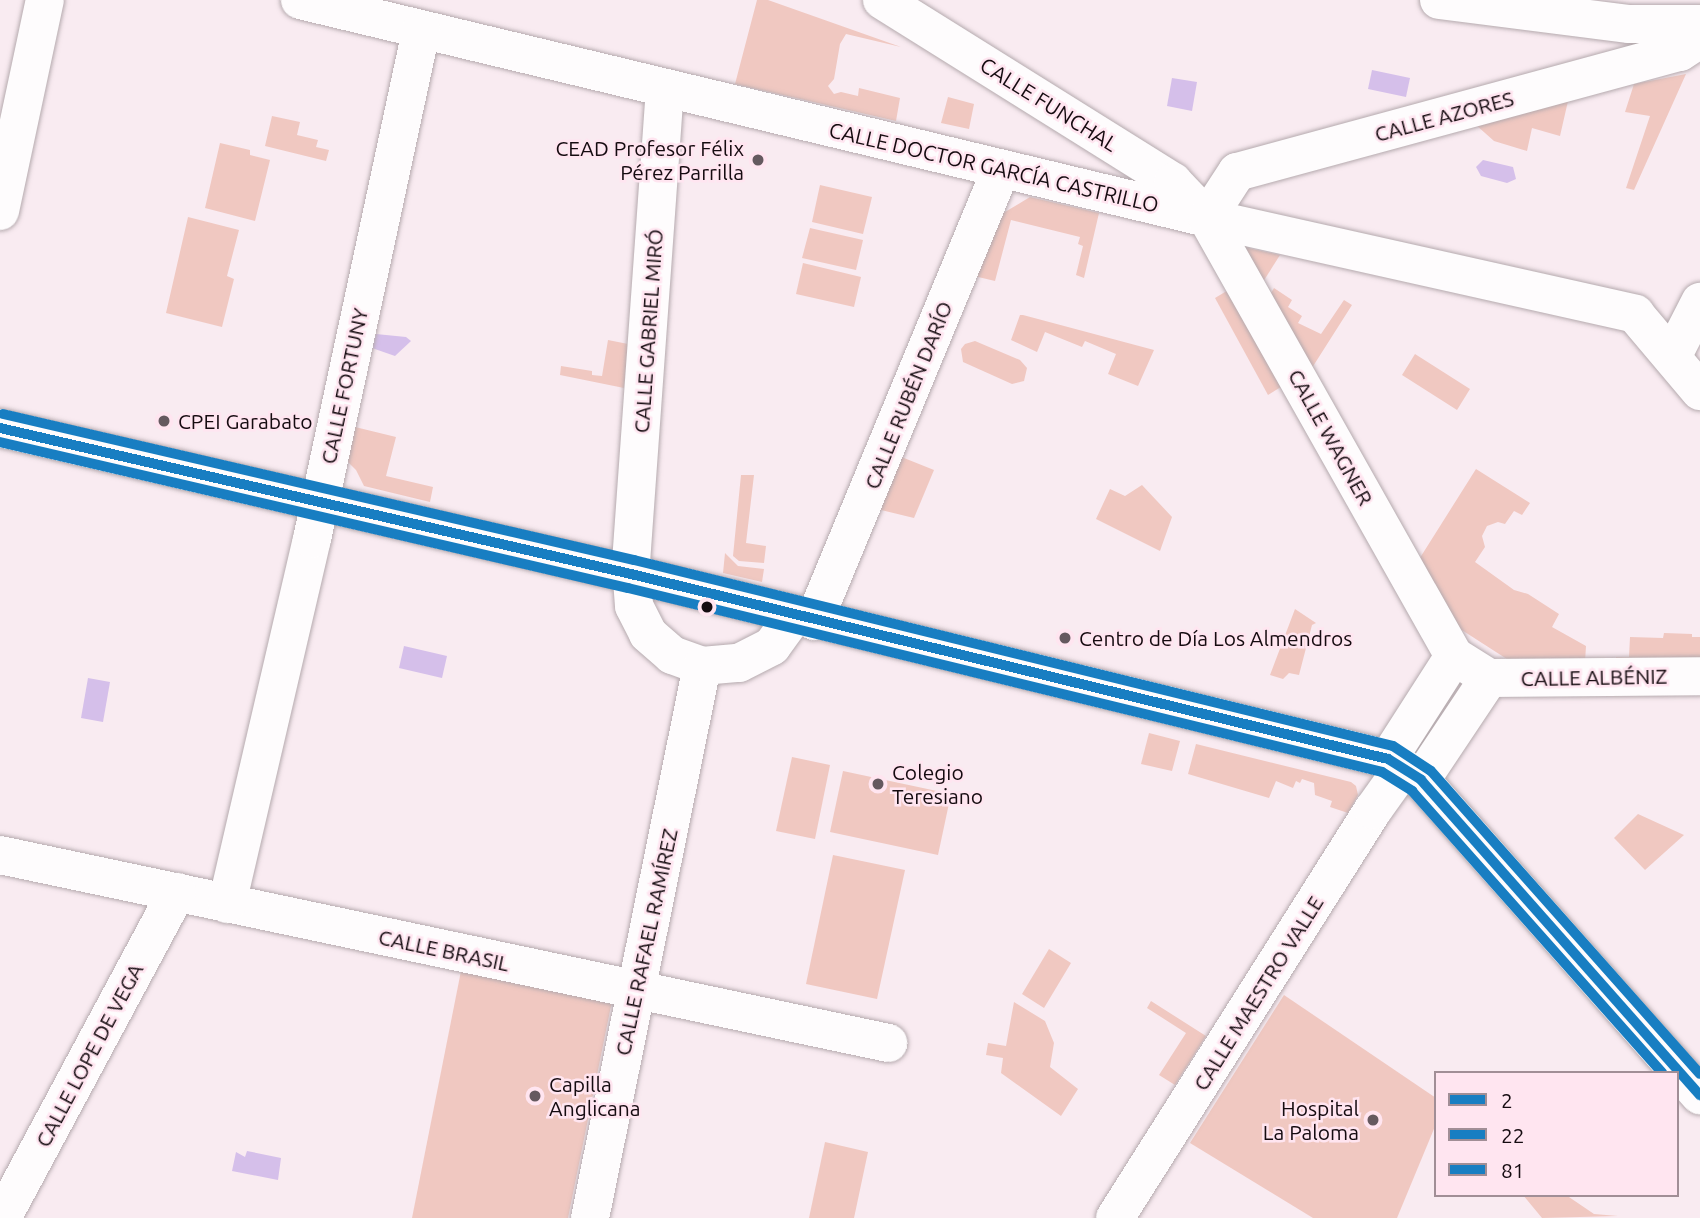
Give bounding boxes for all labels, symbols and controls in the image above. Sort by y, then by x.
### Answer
street label: CALLE FUNCHAL [976,52,1122,156]
street label: CALLE AZORES [1372,85,1516,147]
street label: CALLE DOCTOR GARCÍA CASTRILLO [827,117,1161,217]
place label: CEAD Profesor Félix Pérez Parrilla [555,135,744,185]
marker: CEAD Profesor Félix Pérez Parrilla [750,152,766,168]
street label: CALLE GABRIEL MIRÓ [628,228,668,434]
street label: CALLE RUBÉN DARÍO [859,297,957,493]
street label: CALLE FORTUNY [315,306,373,466]
street label: CALLE WAGNER [1283,365,1379,509]
place label: CPEI Garabato [178,408,312,434]
marker: CPEI Garabato [156,413,172,429]
unlabelled marker [700,600,714,614]
place label: Centro de Día Los Almendros [1079,625,1352,651]
marker: Centro de Día Los Almendros [1057,630,1073,646]
street label: CALLE ALBÉNIZ [1520,663,1668,691]
place label: Colegio Teresiano [892,759,983,809]
marker: Colegio Teresiano [870,776,886,792]
street label: CALLE RAFAEL RAMÍREZ [610,826,682,1058]
street label: CALLE MAESTRO VALLE [1188,891,1328,1095]
street label: CALLE BRASIL [376,924,512,976]
street label: CALLE LOPE DE VEGA [30,959,148,1151]
place label: Capilla Anglicana [549,1071,641,1121]
legend [1434,1071,1679,1197]
marker: Capilla Anglicana [527,1088,543,1104]
text: 2 [1501,1088,1513,1112]
place label: Hospital La Paloma [1263,1095,1359,1145]
marker: Hospital La Paloma [1365,1112,1381,1128]
text: 22 [1501,1123,1525,1147]
text: 81 [1501,1158,1525,1182]

